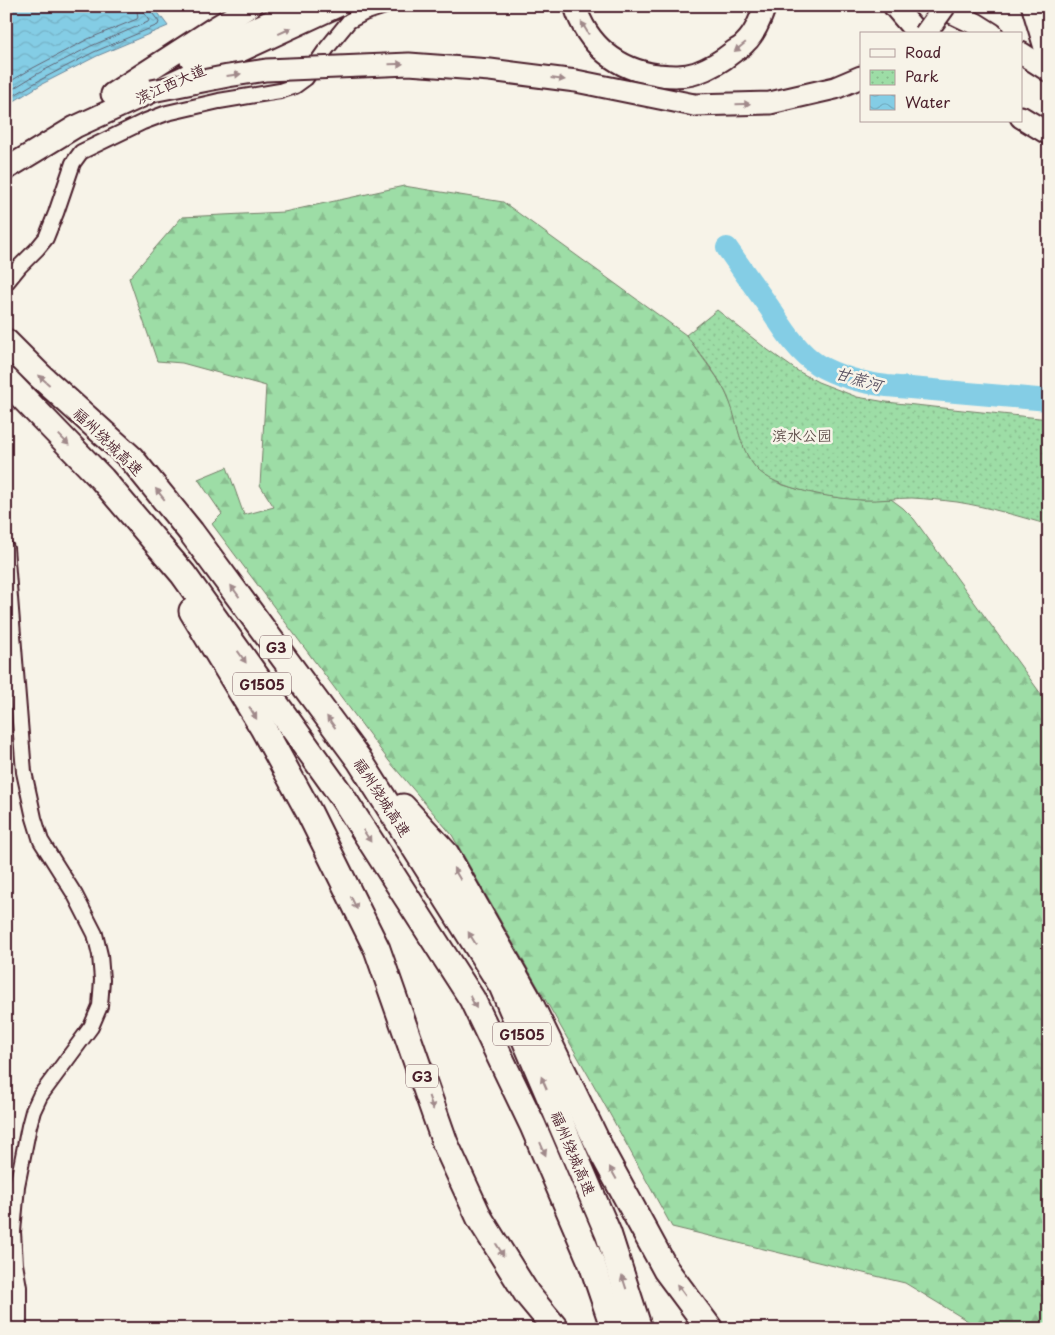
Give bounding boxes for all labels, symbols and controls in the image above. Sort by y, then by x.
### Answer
one-way arrow [580,22,589,35]
one-way arrow [278,27,292,35]
legend [860,32,1022,122]
text: Road [905,40,941,63]
one-way arrow [733,42,747,52]
street label: 滨江西大道 [131,57,209,109]
one-way arrow [389,60,405,68]
text: Park [905,64,939,87]
one-way arrow [227,71,243,79]
one-way arrow [550,75,566,83]
text: Water [905,90,950,113]
one-way arrow [735,100,751,108]
water label: 甘蔗河 [833,360,888,397]
one-way arrow [39,374,51,386]
street label: 福州绕城高速 [69,401,149,481]
park label: 滨水公园 [772,423,832,446]
one-way arrow [58,434,70,446]
one-way arrow [154,488,165,501]
one-way arrow [230,585,240,598]
road number: G3 [260,636,292,659]
one-way arrow [237,650,247,663]
road number: G1505 [233,672,291,696]
one-way arrow [249,706,258,719]
one-way arrow [326,716,337,729]
street label: 福州绕城高速 [349,753,417,841]
one-way arrow [362,829,372,842]
one-way arrow [453,868,462,881]
one-way arrow [350,895,358,910]
one-way arrow [467,932,476,945]
one-way arrow [469,995,477,1010]
road number: G1505 [493,1022,551,1046]
road number: G3 [406,1064,438,1088]
one-way arrow [539,1076,547,1090]
one-way arrow [428,1096,436,1111]
street label: 福州绕城高速 [546,1107,602,1199]
one-way arrow [539,1142,547,1157]
one-way arrow [609,1166,617,1181]
one-way arrow [495,1243,504,1257]
one-way arrow [620,1275,628,1290]
one-way arrow [675,1284,686,1297]

